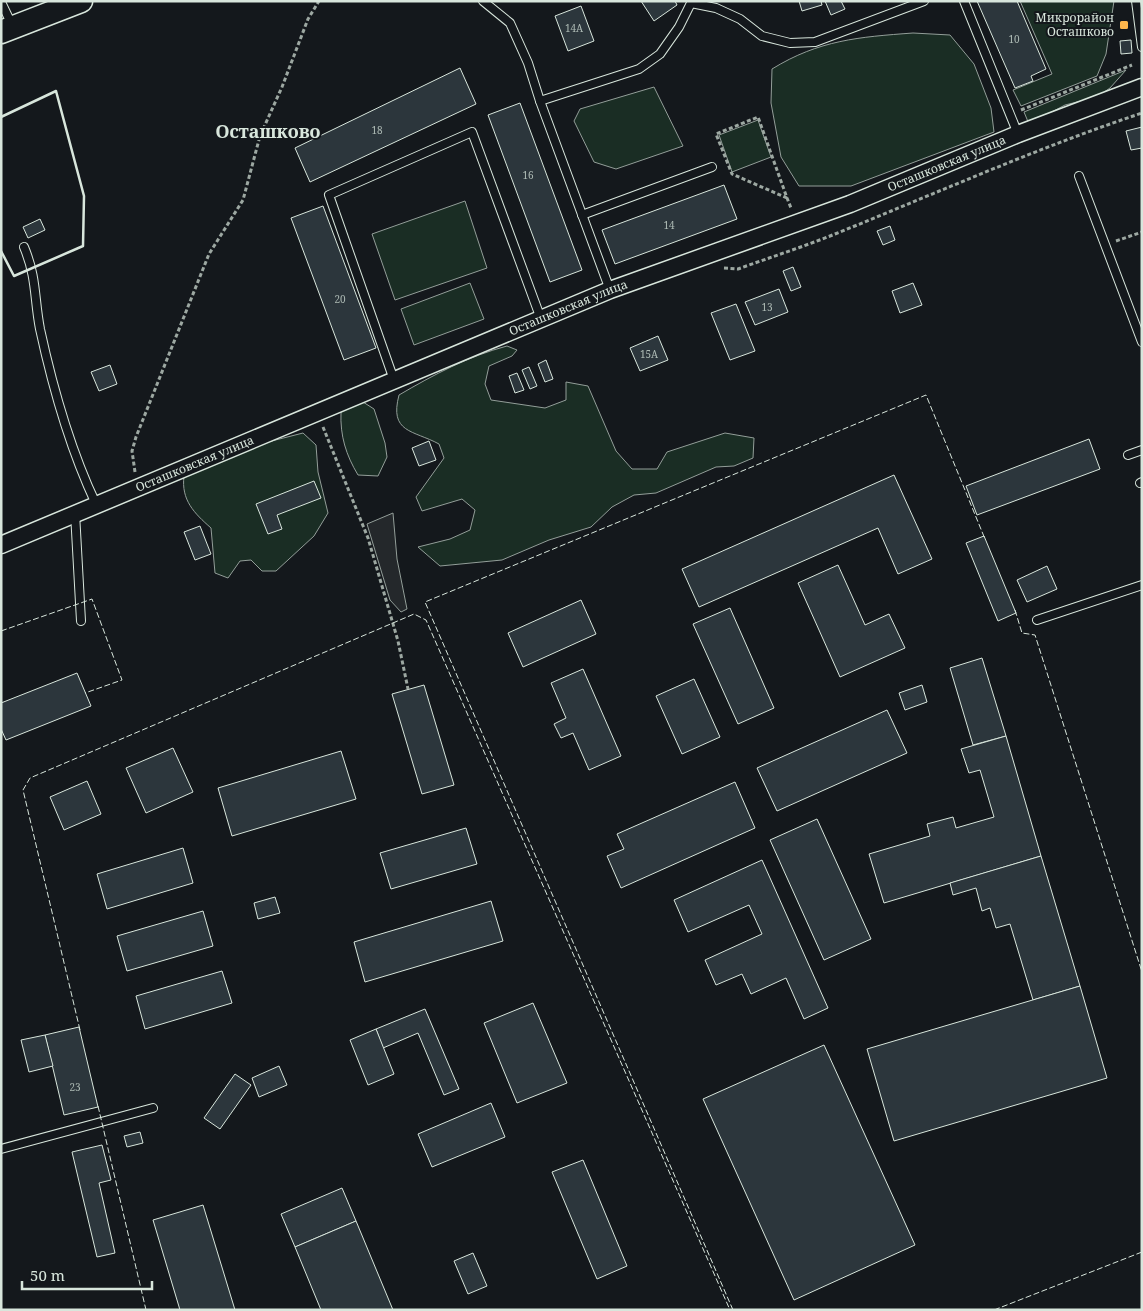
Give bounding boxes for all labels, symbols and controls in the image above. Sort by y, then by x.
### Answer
place label: Микрорайон Осташково [1035,9,1114,40]
marker: Микрорайон Осташково [1118,19,1130,31]
house number: 14А [565,21,584,35]
house number: 10 [1008,32,1020,46]
district label: Осташково [216,119,321,143]
house number: 18 [371,123,383,137]
street label: Осташковская улица [885,131,1009,195]
house number: 16 [522,168,534,182]
house number: 14 [663,218,675,232]
street label: Осташковская улица [506,275,630,339]
house number: 20 [334,292,346,306]
house number: 13 [761,300,773,314]
house number: 15А [640,347,659,361]
street label: Осташковская улица [133,431,256,496]
house number: 23 [69,1080,81,1094]
scale bar [22,1258,152,1290]
text: 50 m [30,1265,65,1285]

